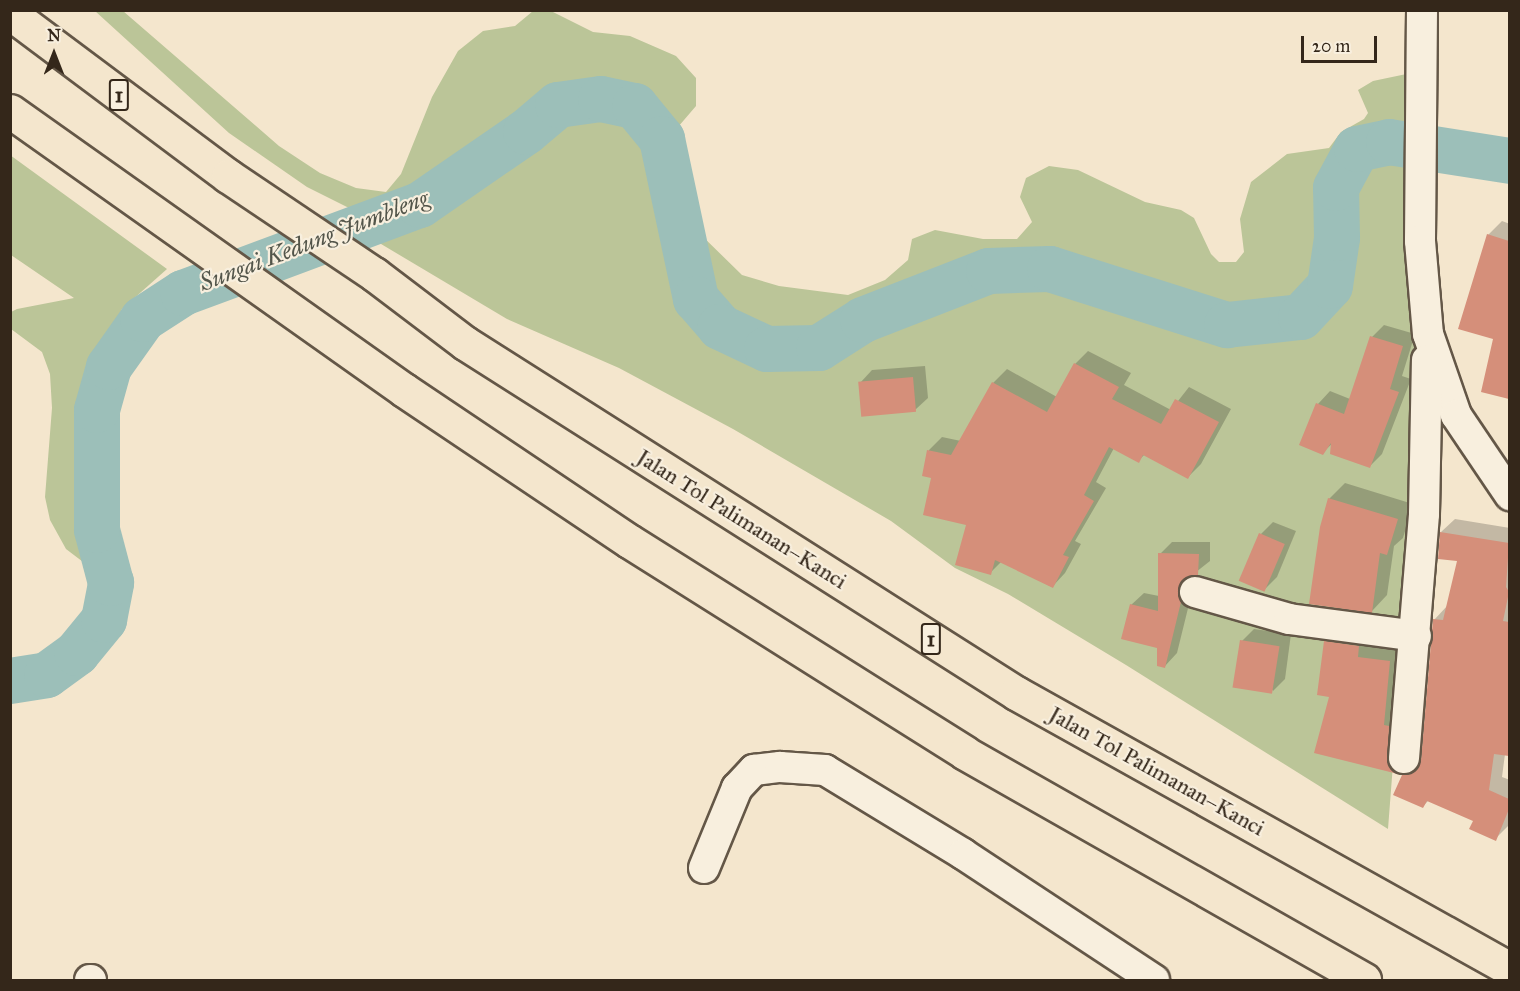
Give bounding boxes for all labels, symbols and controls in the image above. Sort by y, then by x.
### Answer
north arrow [24,24,84,84]
scale bar [1304,24,1380,62]
text: N [47,26,61,45]
text: 20 m [1312,35,1350,57]
road number: 1 [108,77,130,113]
water label: Sungai Kedung Jumbleng [195,184,433,298]
street label: Jalan Tol Palimanan–Kanci [632,444,852,594]
road number: 1 [920,621,942,657]
street label: Jalan Tol Palimanan–Kanci [1044,701,1270,841]

